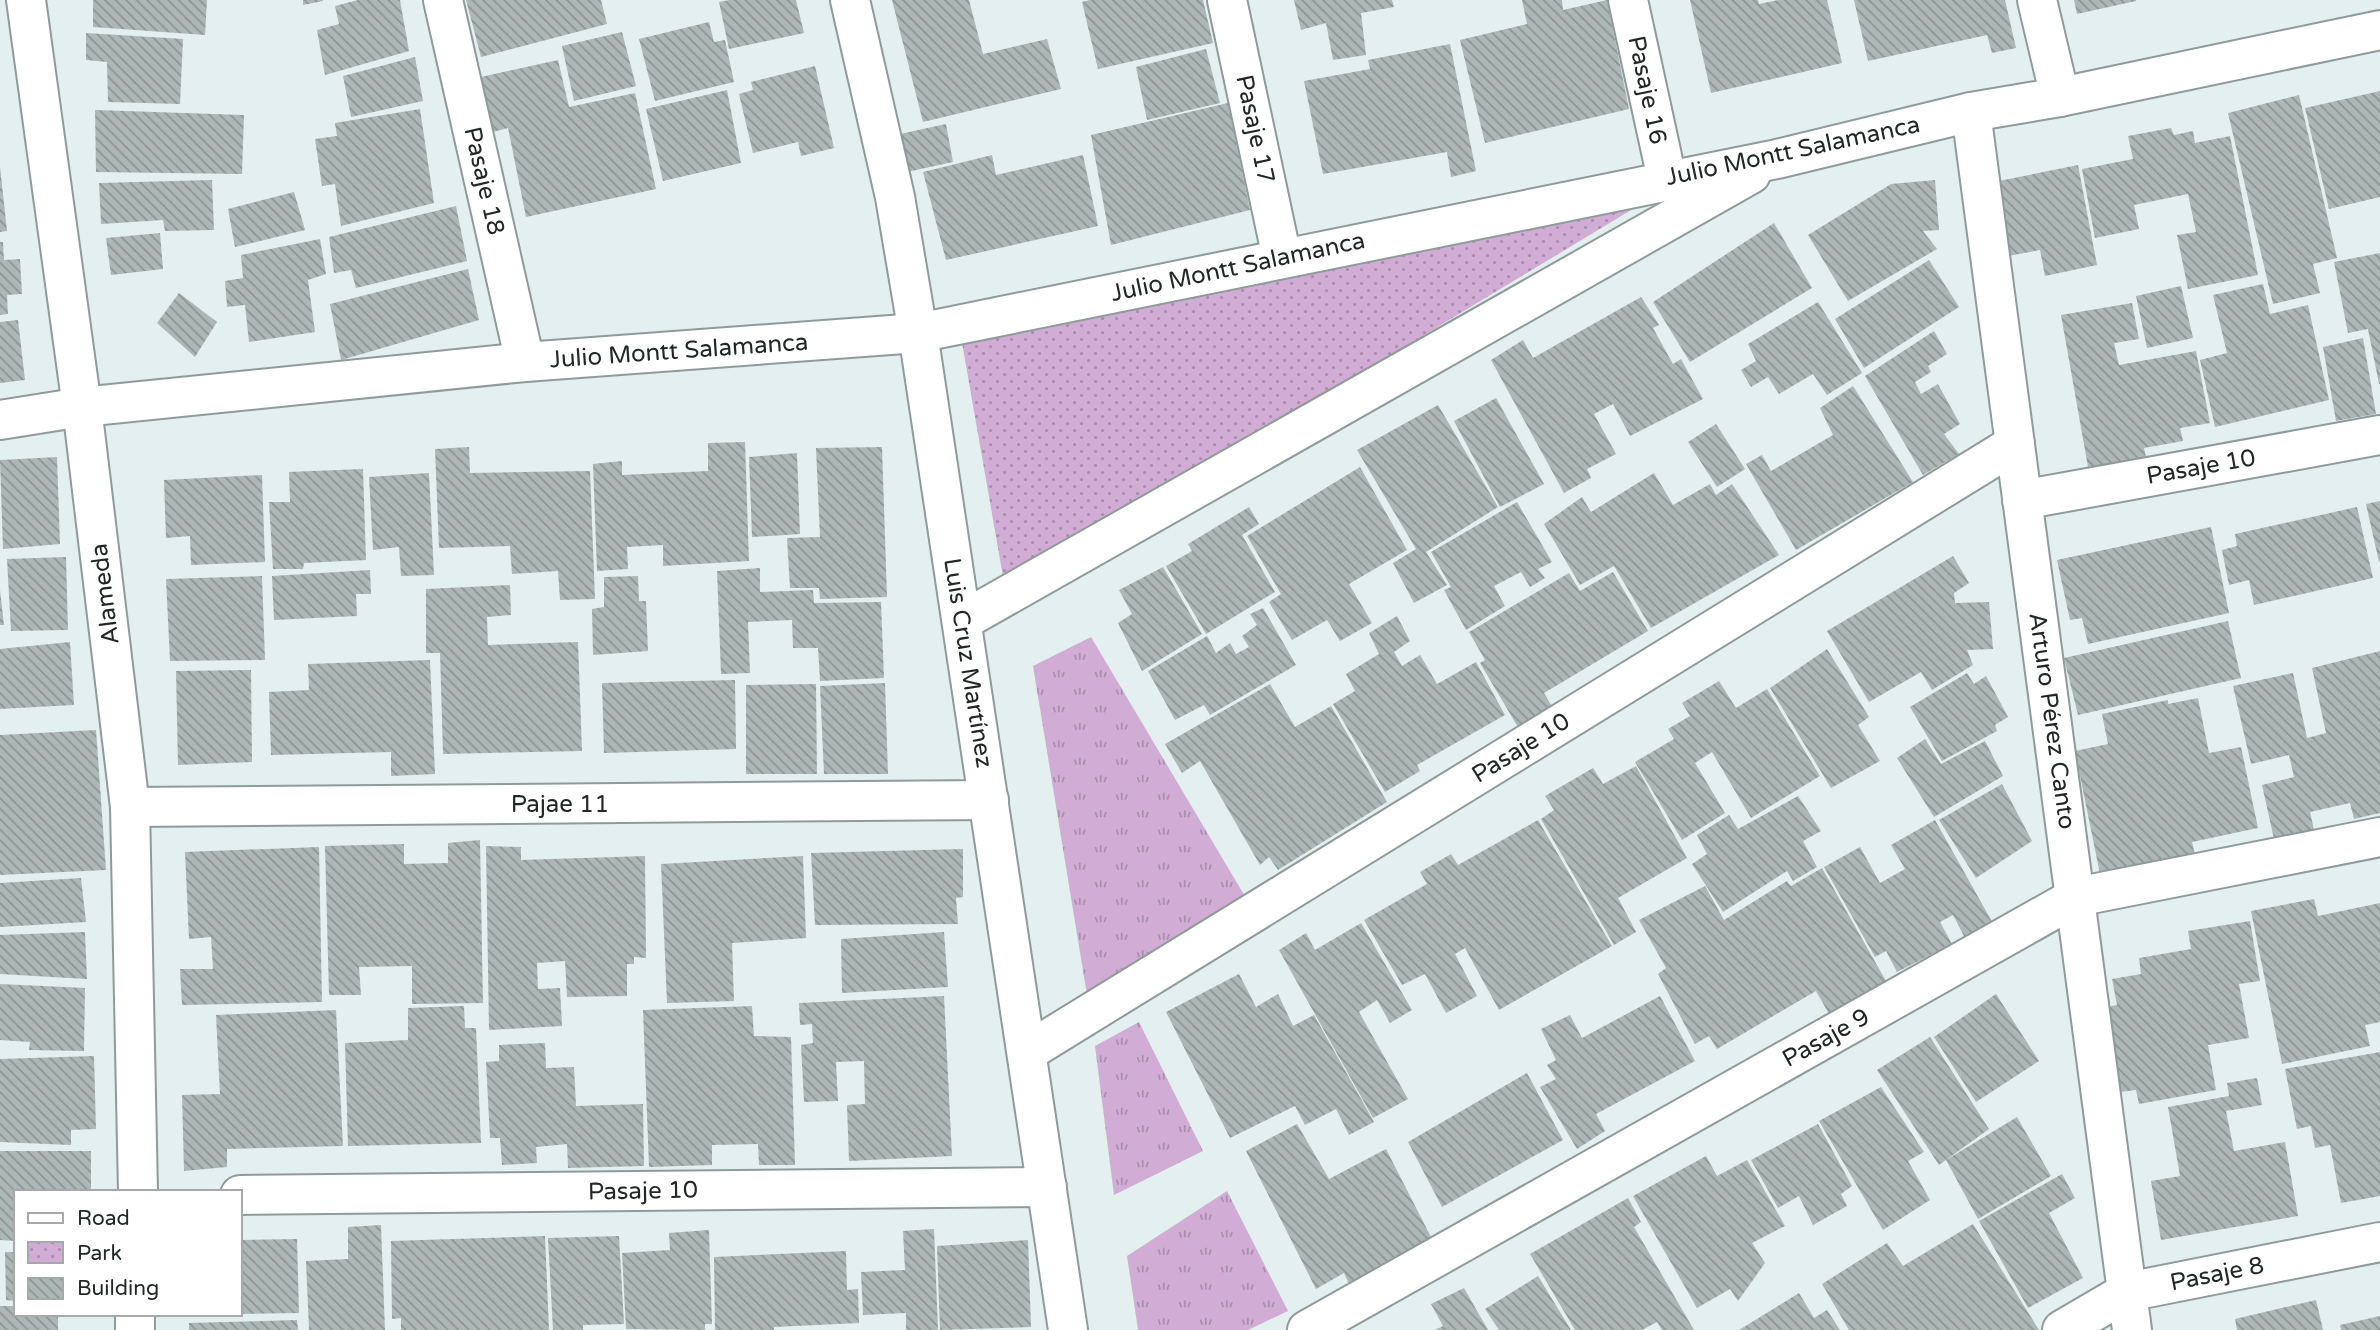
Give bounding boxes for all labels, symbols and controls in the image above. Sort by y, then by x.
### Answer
street label: Pasaje 16 [1621,33,1673,147]
street label: Pasaje 17 [1229,72,1281,186]
street label: Julio Montt Salamanca [1663,110,1923,192]
street label: Pasaje 18 [457,124,511,238]
street label: Julio Montt Salamanca [1108,226,1368,308]
street label: Julio Montt Salamanca [549,327,809,375]
street label: Pasaje 10 [2144,443,2258,491]
street label: Alameda [84,542,126,646]
street label: Luis Cruz Martínez [937,556,999,770]
street label: Arturo Pérez Canto [2022,611,2082,831]
street label: Pasaje 10 [1467,707,1575,789]
street label: Pajae 11 [511,790,609,819]
street label: Pasaje 9 [1777,1002,1875,1074]
street label: Pasaje 10 [588,1176,698,1206]
legend [14,1190,242,1316]
text: Road [77,1206,130,1231]
text: Park [77,1241,122,1266]
street label: Pasaje 8 [2168,1251,2266,1297]
text: Building [77,1276,159,1301]

